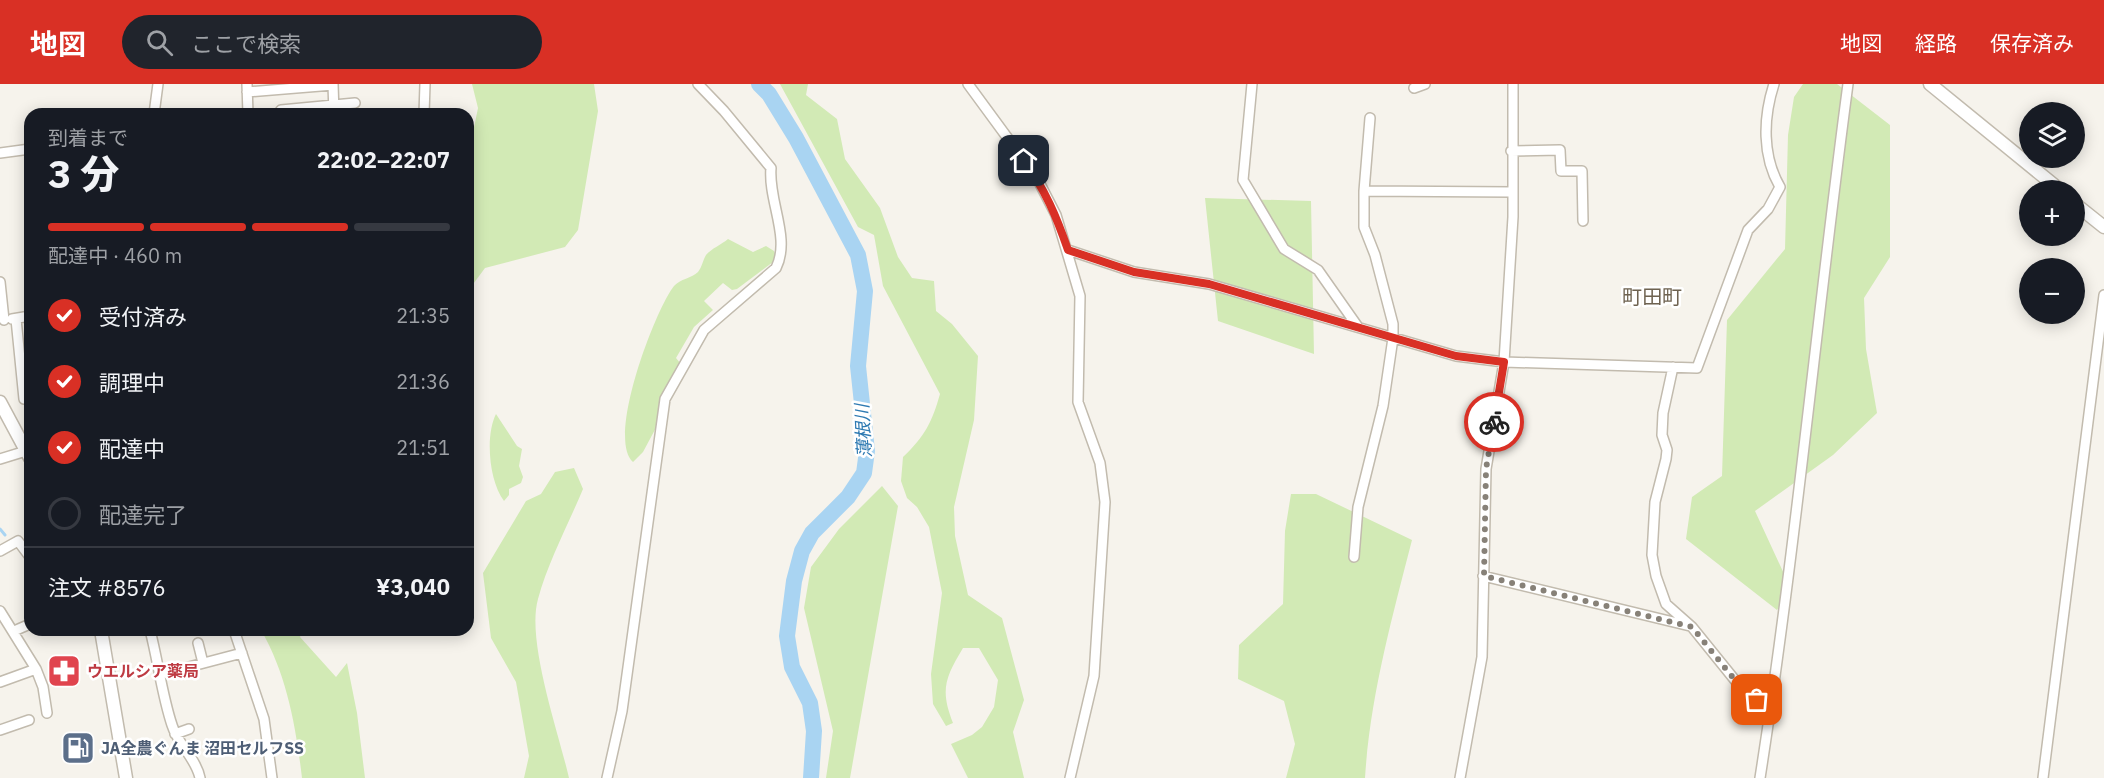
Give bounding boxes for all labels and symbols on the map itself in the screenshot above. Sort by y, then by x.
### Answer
pin [998,135,1049,186]
district label: 町田町 [1622,283,1682,310]
courier [1464,392,1524,452]
water label: 薄根川 [850,401,876,459]
pharmacy icon: ウエルシア薬局 [46,653,82,689]
place label: ウエルシア薬局 [87,661,199,681]
pin [1731,674,1782,725]
fuel station icon: JA全農ぐんま 沼田セルフSS [60,730,96,766]
place label: JA全農ぐんま 沼田セルフSS [101,738,304,758]

